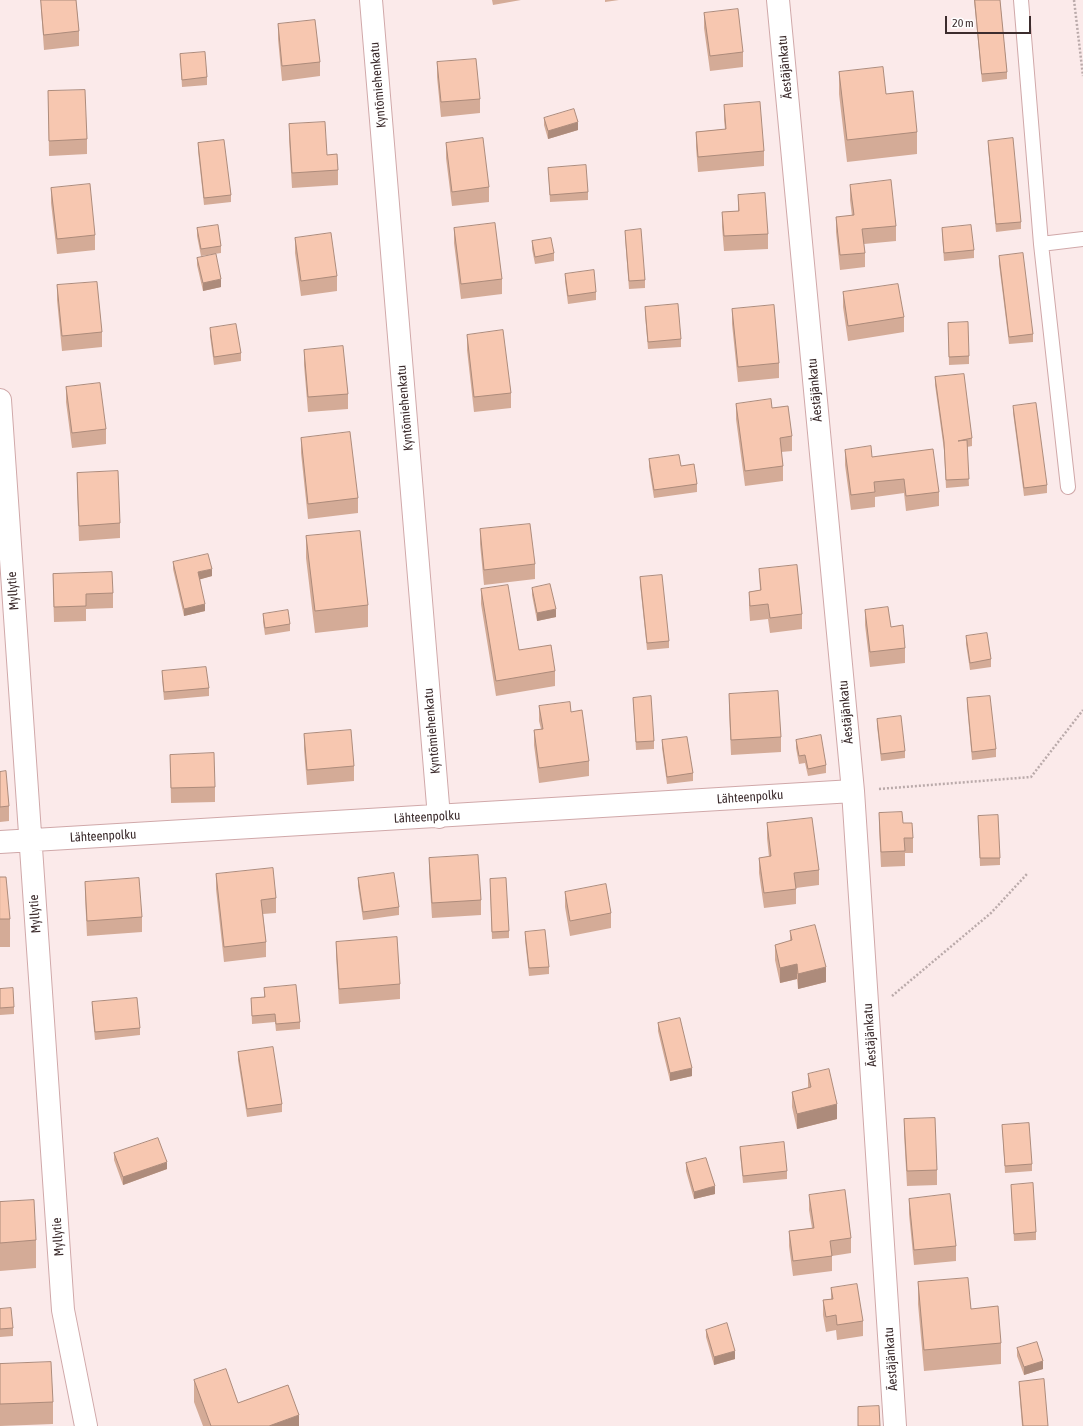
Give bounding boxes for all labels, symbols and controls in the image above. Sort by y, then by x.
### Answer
scale bar [947,8,1033,34]
text: 20 m [952,16,974,30]
street label: Äestäjänkatu [774,35,796,99]
street label: Kyntömiehenkatu [366,42,390,128]
street label: Äestäjänkatu [804,358,826,422]
street label: Kyntömiehenkatu [393,365,417,451]
street label: Myllytie [4,571,22,611]
street label: Äestäjänkatu [835,680,857,744]
street label: Kyntömiehenkatu [420,688,444,774]
street label: Lähteenpolku [716,787,784,807]
street label: Lähteenpolku [393,807,461,827]
street label: Lähteenpolku [69,826,137,846]
street label: Myllytie [26,894,44,934]
street label: Äestäjänkatu [860,1003,880,1067]
street label: Myllytie [49,1217,67,1257]
street label: Äestäjänkatu [881,1327,901,1391]

